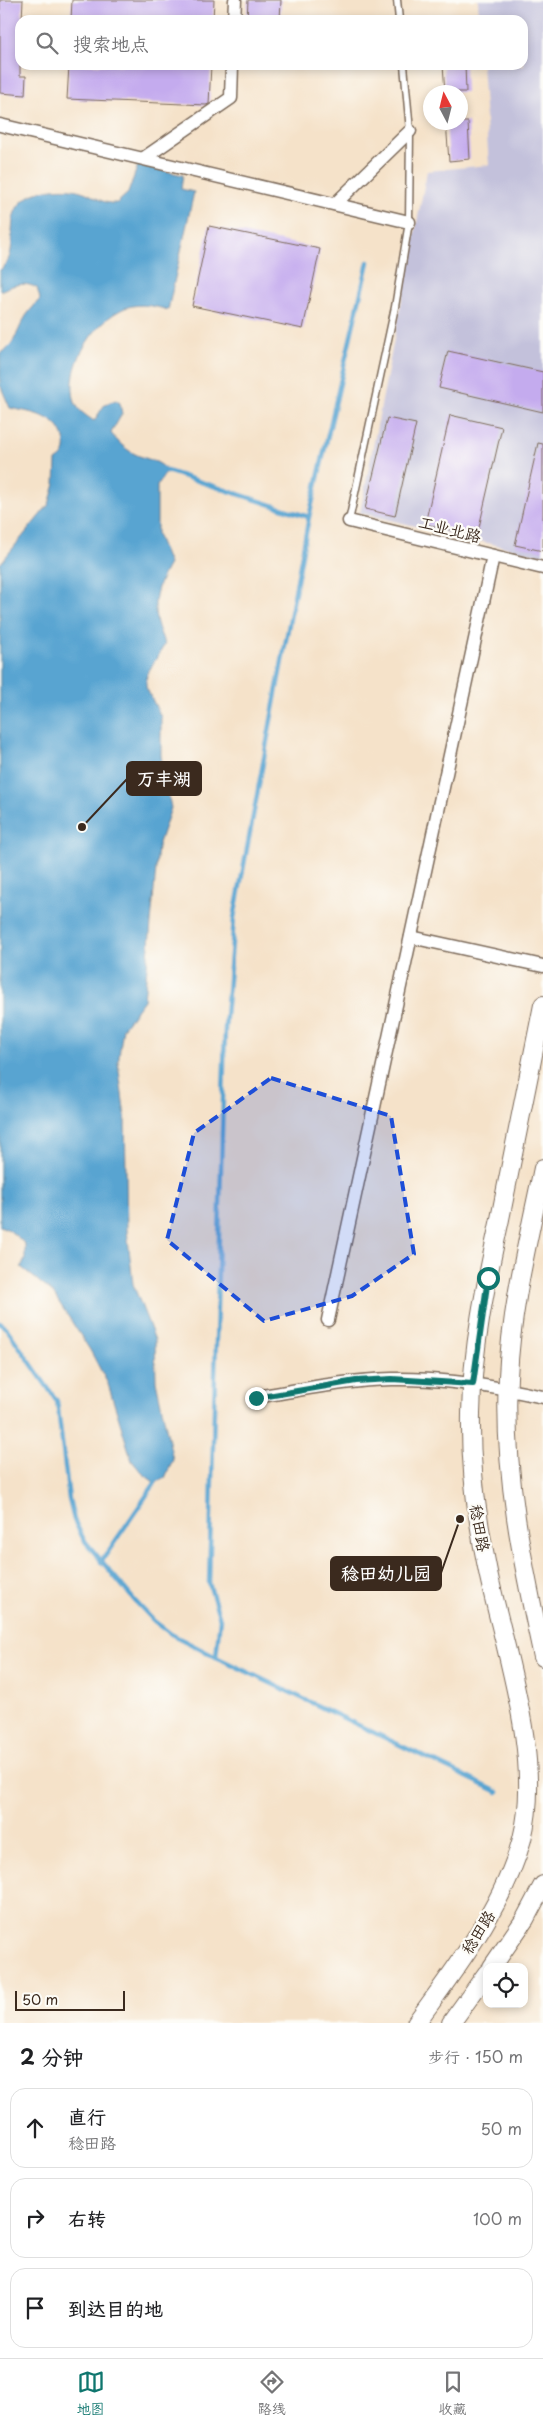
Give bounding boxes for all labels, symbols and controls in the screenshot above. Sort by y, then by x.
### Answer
search box [15,15,528,70]
icon: search [33,29,61,57]
text: 搜索地点 [73,29,149,57]
north arrow [423,85,468,130]
street label: 工业北路 [416,509,484,547]
callout: 万丰湖 [127,762,201,795]
text: 万丰湖 [137,764,191,791]
route start [477,1267,500,1290]
route end [245,1387,268,1410]
street label: 稔田路 [465,1502,497,1554]
callout: 稔田幼儿园 [331,1557,441,1590]
text: 稔田幼儿园 [341,1559,431,1586]
street label: 稔田路 [454,1905,500,1958]
map controls [483,1963,528,2008]
button: locate [483,1963,528,2008]
scale bar [15,1988,125,2011]
text: 50 m [22,1989,58,2010]
text: 2 分钟 [20,2040,83,2072]
text: 步行 · 150 m [428,2044,523,2068]
text: 直行 [68,2102,106,2130]
icon: ahead [21,2114,49,2142]
text: 50 m [481,2116,522,2140]
text: 稔田路 [68,2130,116,2154]
icon: right [21,2204,49,2232]
text: 右转 [68,2204,106,2232]
text: 100 m [473,2206,522,2230]
icon: arrive [21,2294,49,2322]
text: 到达目的地 [68,2294,163,2322]
tab: 地图 [77,2368,105,2419]
tab: 路线 [258,2368,286,2419]
tab: 收藏 [439,2368,467,2419]

